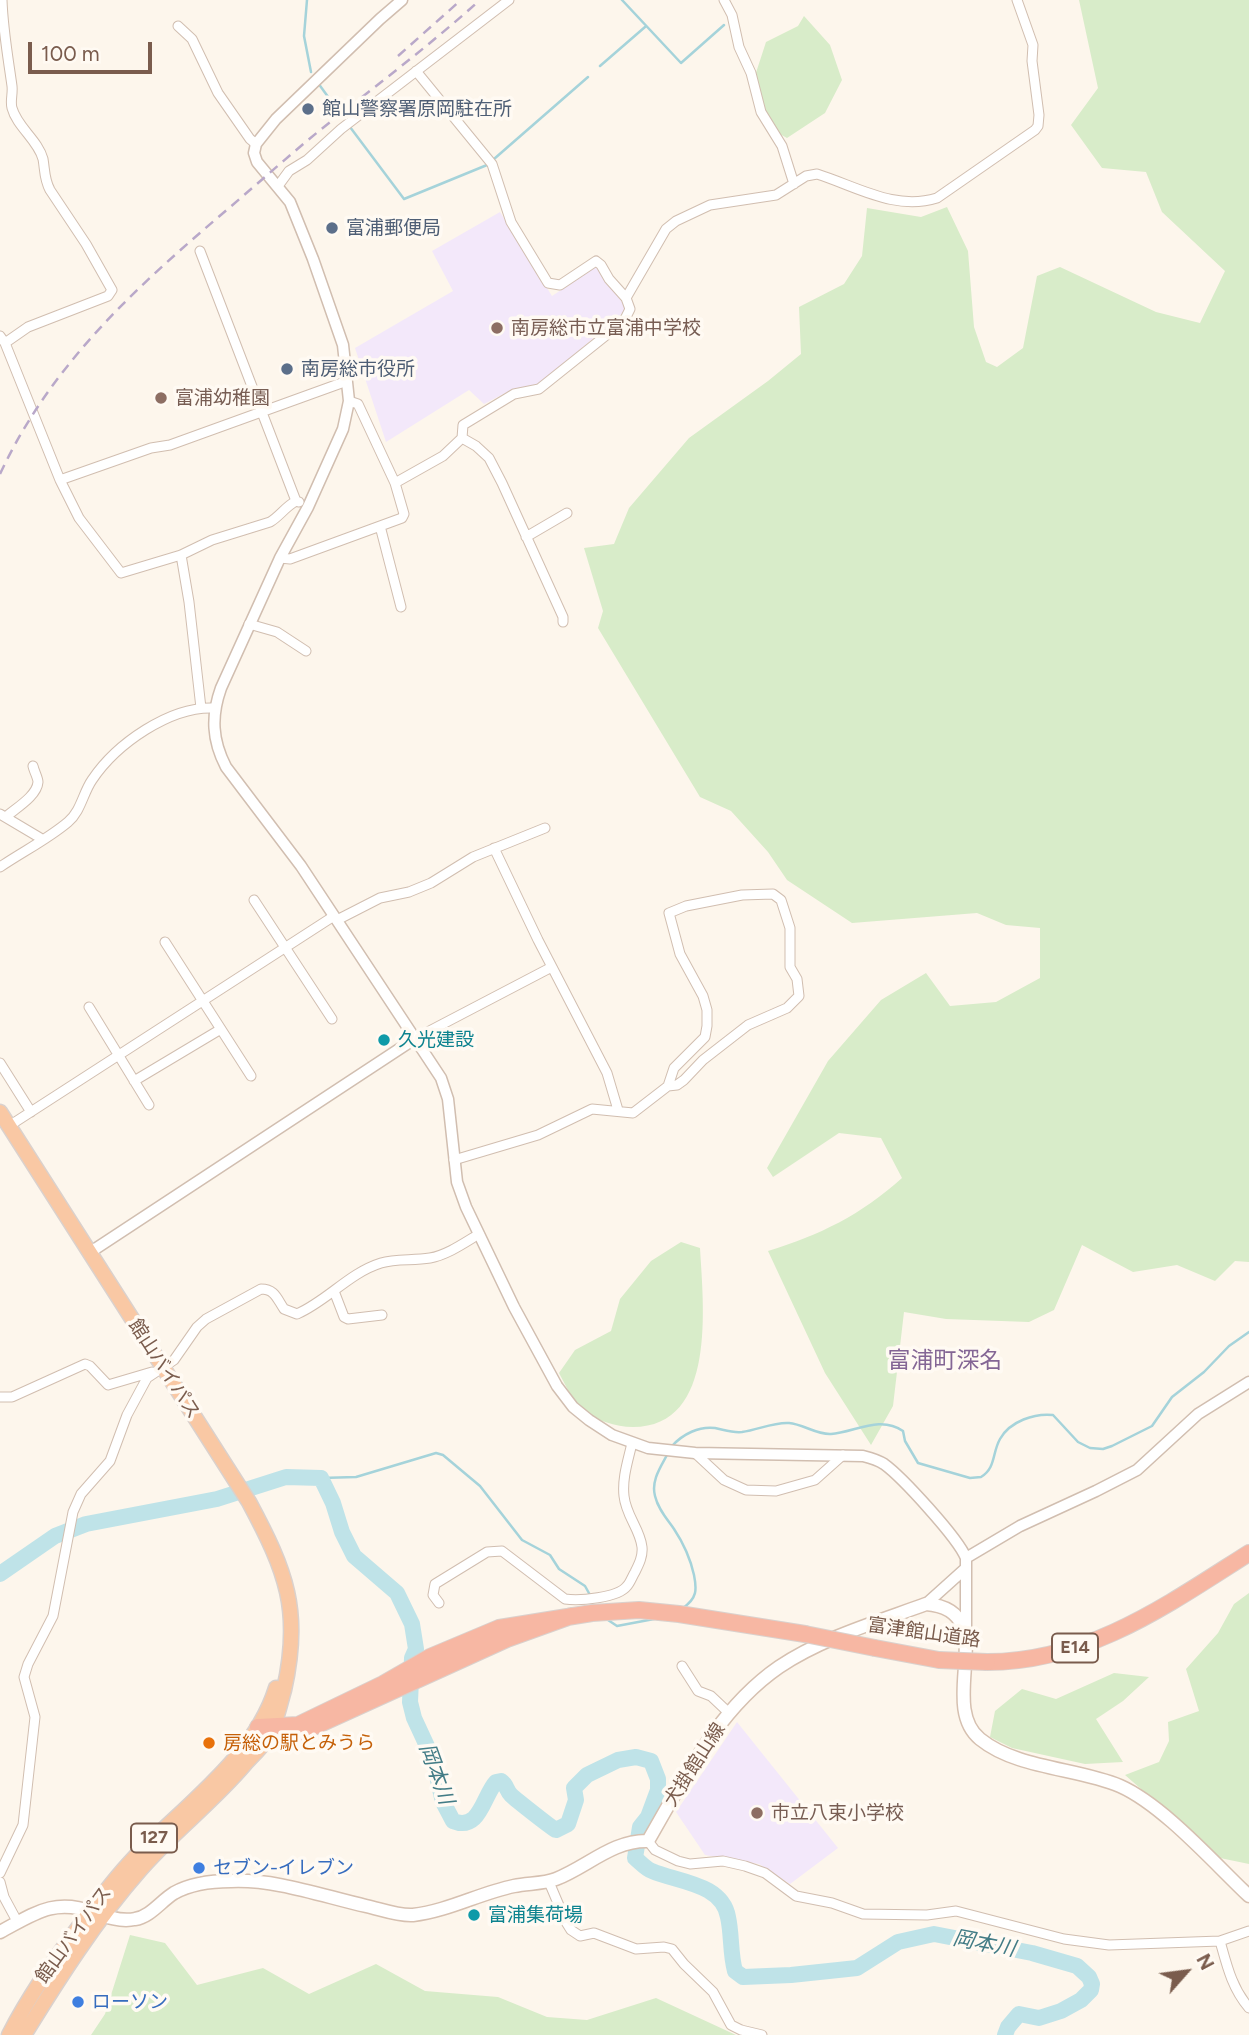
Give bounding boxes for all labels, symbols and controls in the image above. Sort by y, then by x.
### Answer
scale bar [32,28,156,72]
text: 100 m [41,41,100,66]
place label: 館山警察署原岡駐在所 [322,98,512,120]
marker: 館山警察署原岡駐在所 [300,101,316,117]
place label: 富浦郵便局 [346,217,441,239]
marker: 富浦郵便局 [324,220,340,236]
place label: 南房総市立富浦中学校 [511,317,701,339]
marker: 南房総市立富浦中学校 [489,320,505,336]
place label: 南房総市役所 [301,358,415,380]
marker: 南房総市役所 [279,361,295,377]
place label: 富浦幼稚園 [175,387,270,409]
marker: 富浦幼稚園 [153,390,169,406]
place label: 久光建設 [398,1029,474,1051]
marker: 久光建設 [376,1032,392,1048]
street label: 館山バイパス [123,1315,205,1423]
district label: 富浦町深名 [888,1347,1002,1375]
street label: 富津館山道路 [866,1614,982,1652]
road number: E14 [1052,1633,1098,1662]
street label: 犬掛館山線 [660,1719,730,1811]
place label: 房総の駅とみうら [223,1732,375,1754]
marker: 房総の駅とみうら [201,1735,217,1751]
water label: 岡本川 [413,1740,459,1808]
place label: 市立八束小学校 [771,1802,904,1824]
marker: 市立八束小学校 [749,1805,765,1821]
road number: 127 [131,1824,177,1852]
place label: セブン-イレブン [213,1857,354,1879]
marker: セブン-イレブン [191,1860,207,1876]
street label: 館山バイパス [31,1882,117,1988]
place label: 富浦集荷場 [488,1904,583,1926]
marker: 富浦集荷場 [466,1907,482,1923]
water label: 岡本川 [951,1926,1017,1962]
north arrow [1151,1937,1221,2007]
text: N [1191,1950,1219,1974]
place label: ローソン [92,1991,168,2013]
marker: ローソン [70,1994,86,2010]

